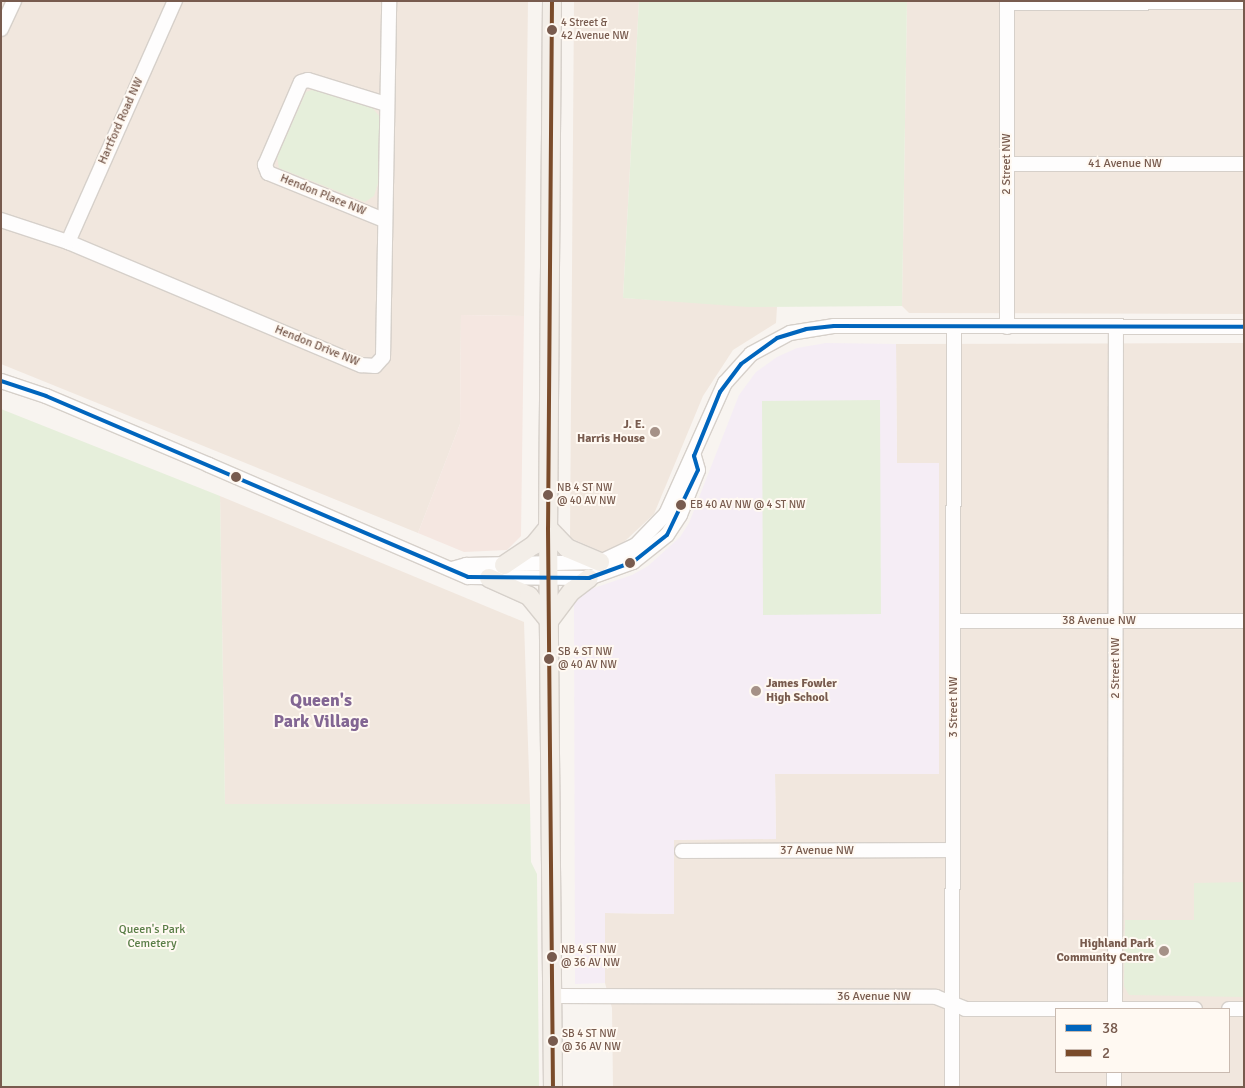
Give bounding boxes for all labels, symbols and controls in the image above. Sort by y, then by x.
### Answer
place label: 4 Street & 42 Avenue NW [561,17,629,43]
marker: 4 Street & 42 Avenue NW [547,25,557,35]
street label: Hartford Road NW [95,75,147,167]
street label: 2 Street NW [1000,133,1014,195]
street label: 41 Avenue NW [1088,157,1162,171]
street label: Hendon Place NW [278,171,368,219]
street label: Hendon Drive NW [272,322,362,370]
place label: J. E. Harris House [577,418,645,446]
marker: J. E. Harris House [649,426,661,438]
unlabelled marker [231,472,241,482]
place label: NB 4 ST NW @ 40 AV NW [557,482,616,508]
marker: NB 4 ST NW @ 40 AV NW [543,490,553,500]
place label: EB 40 AV NW @ 4 ST NW [690,498,805,512]
marker: EB 40 AV NW @ 4 ST NW [676,500,686,510]
unlabelled marker [625,558,635,568]
street label: 38 Avenue NW [1062,614,1136,628]
street label: 2 Street NW [1109,637,1123,699]
place label: SB 4 ST NW @ 40 AV NW [558,646,617,672]
marker: SB 4 ST NW @ 40 AV NW [544,654,554,664]
street label: 3 Street NW [947,676,961,738]
place label: James Fowler High School [766,677,837,705]
marker: James Fowler High School [750,685,762,697]
district label: Queen's Park Village [273,690,369,732]
street label: 37 Avenue NW [780,844,854,858]
park label: Queen's Park Cemetery [119,923,185,951]
place label: Highland Park Community Centre [1056,937,1154,965]
place label: NB 4 ST NW @ 36 AV NW [561,944,620,970]
marker: Highland Park Community Centre [1158,945,1170,957]
marker: NB 4 ST NW @ 36 AV NW [547,952,557,962]
street label: 36 Avenue NW [837,990,911,1004]
legend [1055,1008,1230,1073]
text: 38 [1102,1019,1118,1037]
place label: SB 4 ST NW @ 36 AV NW [562,1028,621,1054]
marker: SB 4 ST NW @ 36 AV NW [548,1036,558,1046]
text: 2 [1102,1044,1110,1062]

